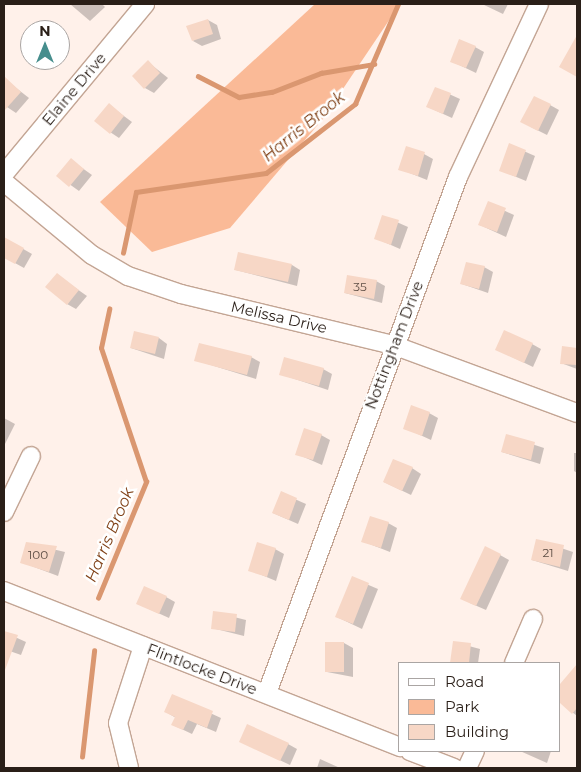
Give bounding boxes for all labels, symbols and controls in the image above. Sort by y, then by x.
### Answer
north arrow [20,20,70,70]
text: N [39,22,51,40]
street label: Elaine Drive [38,49,110,129]
water label: Harris Brook [259,88,349,166]
street label: Nottingham Drive [361,278,427,412]
house number: 35 [353,280,367,294]
street label: Melissa Drive [229,297,329,337]
water label: Harris Brook [82,485,138,585]
house number: 21 [542,546,554,560]
house number: 100 [28,548,48,562]
street label: Flintlocke Drive [144,640,260,698]
legend [398,662,561,752]
text: Road [445,672,484,691]
text: Park [445,697,479,716]
text: Building [445,722,509,741]

